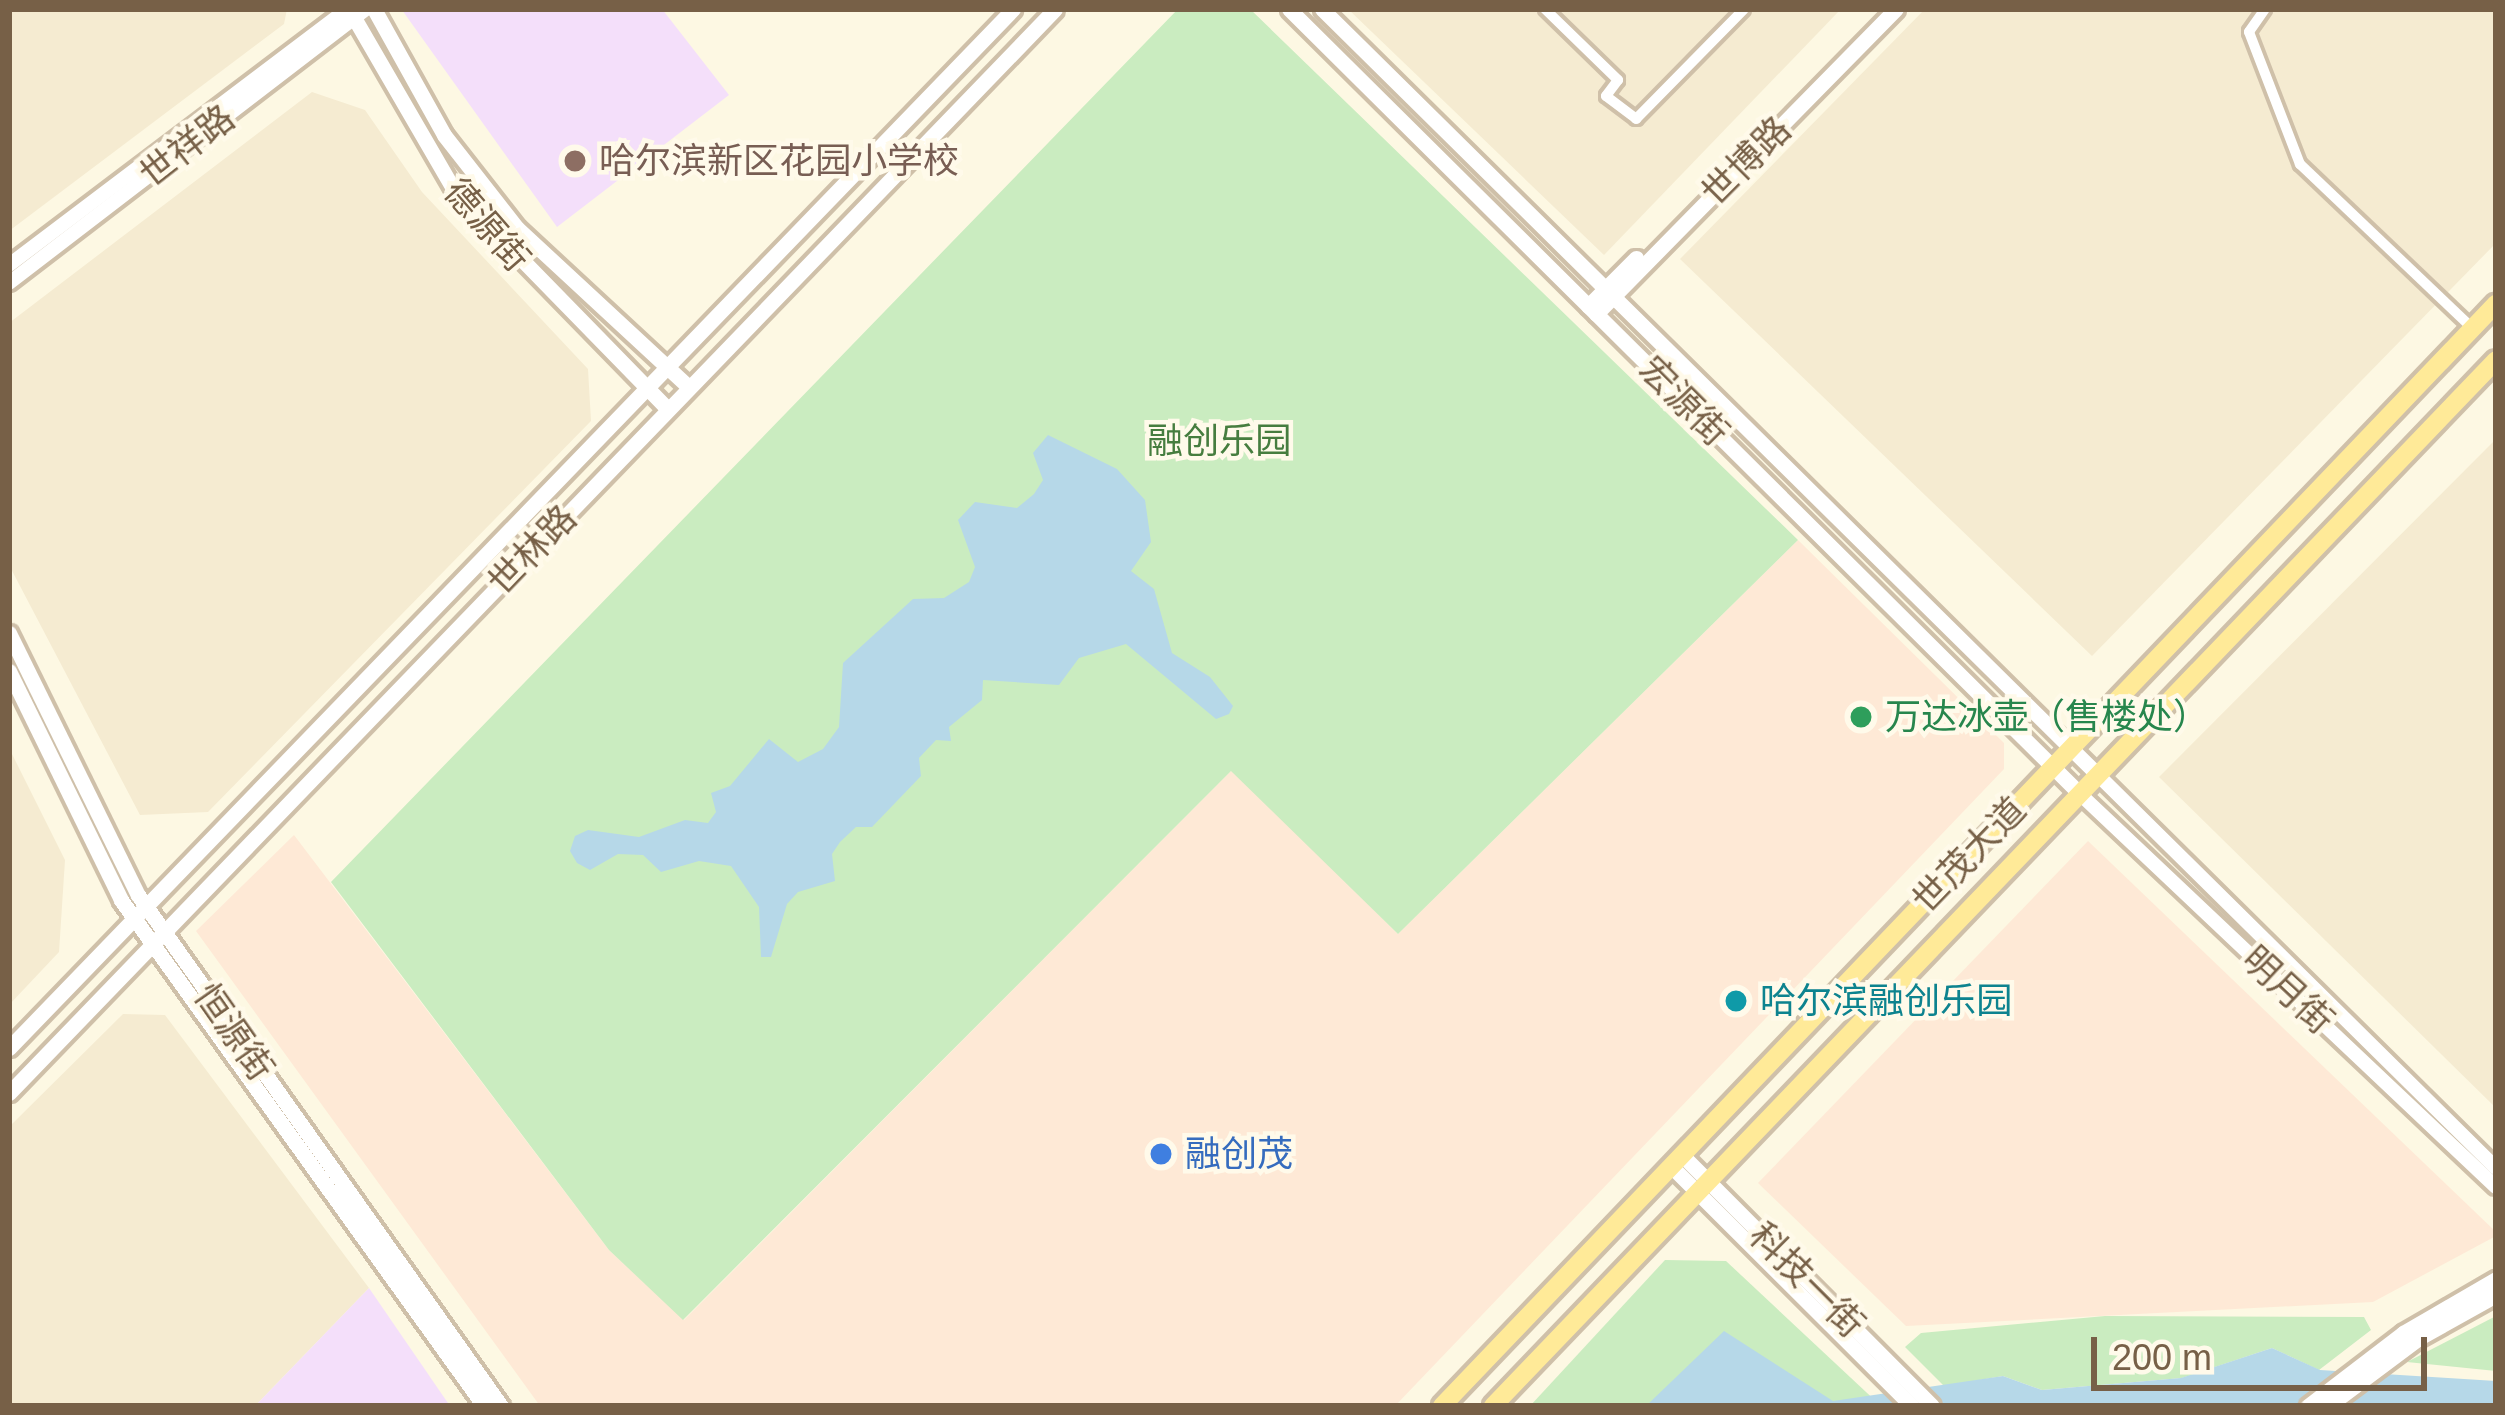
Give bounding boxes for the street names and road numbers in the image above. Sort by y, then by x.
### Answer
street label: 世祥路 [131,96,243,196]
street label: 世博路 [1693,108,1799,214]
street label: 德源街 [435,170,539,280]
street label: 宏源街 [1631,348,1737,454]
street label: 世林路 [479,496,585,604]
street label: 世茂大道 [1903,788,2035,922]
street label: 明月街 [2234,937,2342,1043]
street label: 恒源街 [185,975,283,1089]
street label: 科技一街 [1741,1214,1873,1346]

